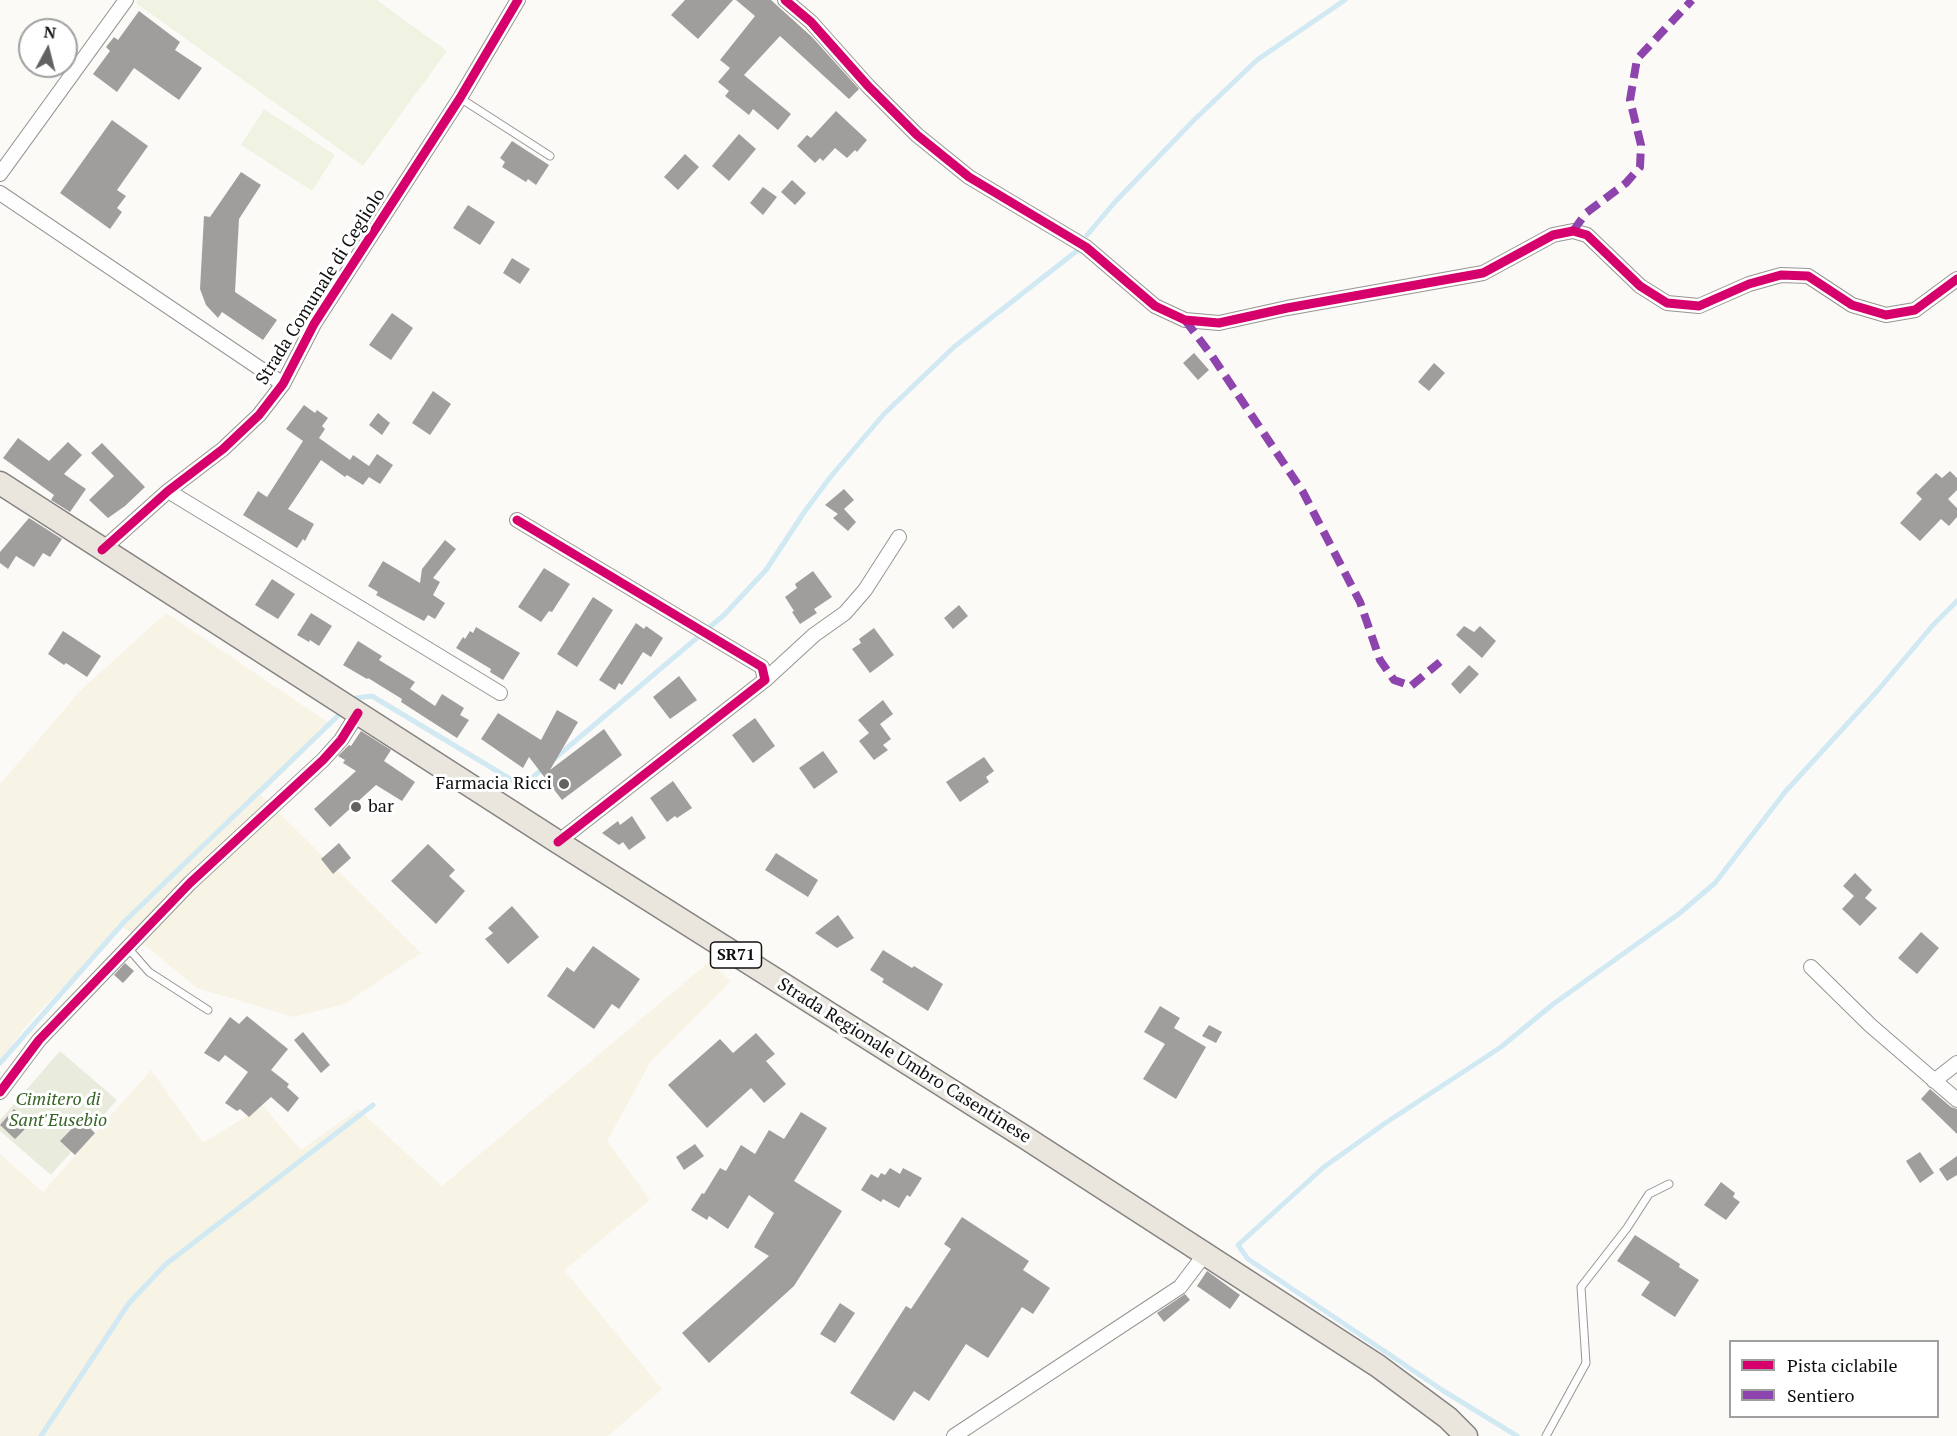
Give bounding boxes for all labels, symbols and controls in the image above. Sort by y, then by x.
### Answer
north arrow [18,18,78,78]
text: N [43,20,57,44]
street label: Strada Comunale di Cegliolo [252,185,390,389]
place label: Farmacia Ricci [436,773,552,795]
marker: Farmacia Ricci [557,777,571,791]
place label: bar [368,796,394,818]
marker: bar [349,800,363,814]
road number: SR71 [710,942,762,968]
street label: Strada Regionale Umbro Casentinese [773,974,1035,1148]
park label: Cimitero di Sant'Eusebio [9,1089,107,1132]
legend [1729,1340,1939,1418]
text: Pista ciclabile [1787,1353,1897,1377]
text: Sentiero [1787,1383,1854,1407]

